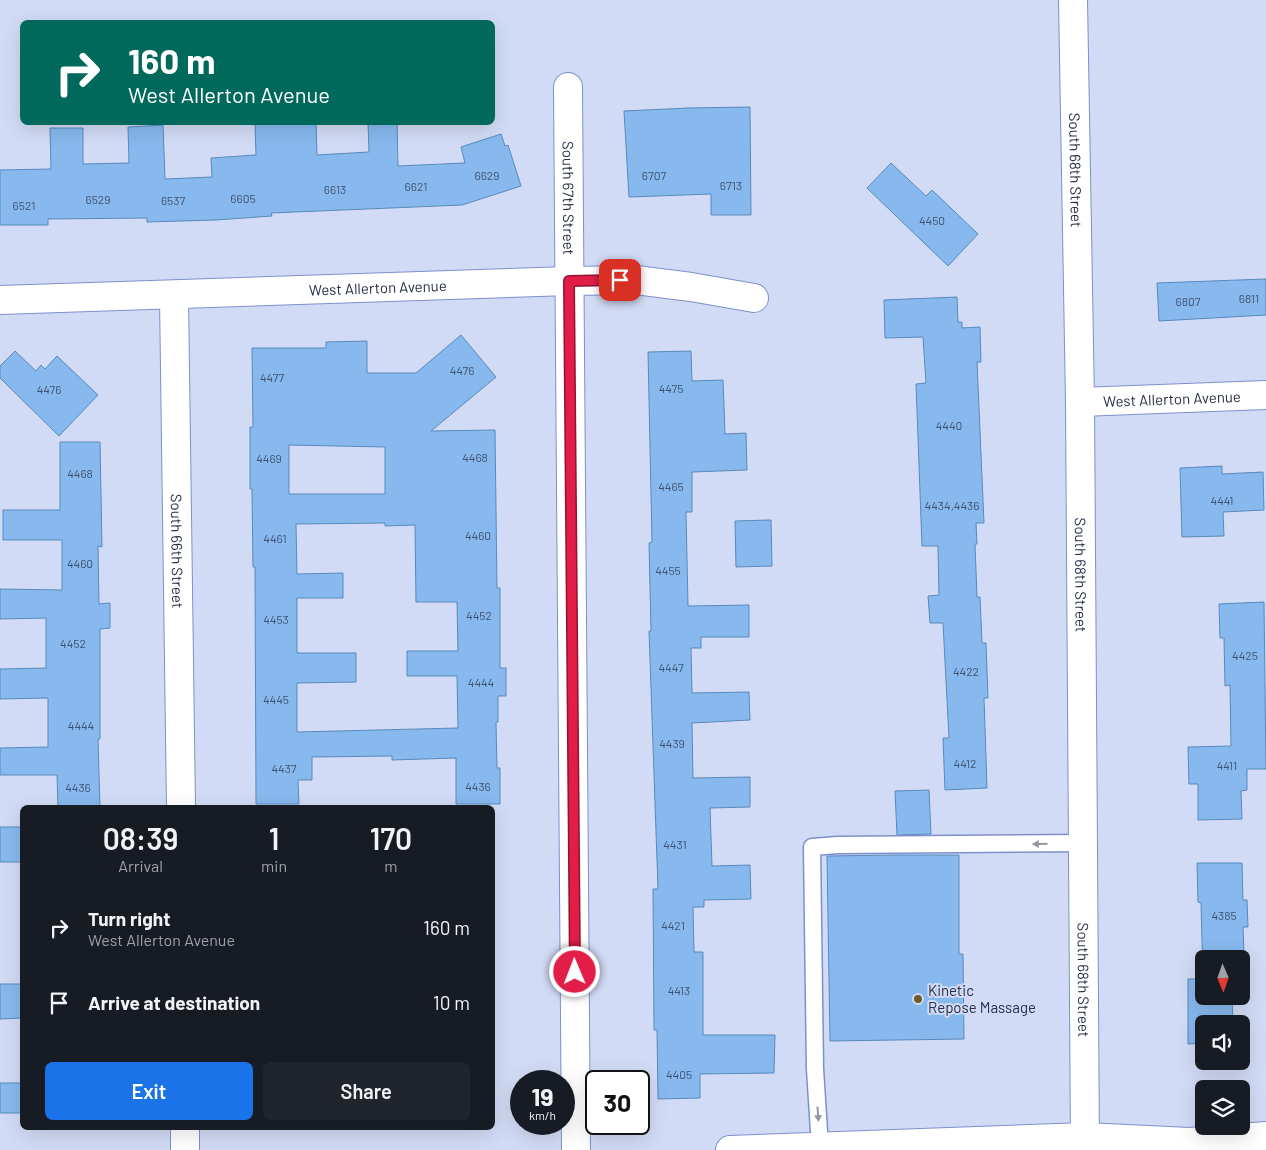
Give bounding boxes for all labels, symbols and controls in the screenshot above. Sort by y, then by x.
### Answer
text: 160 m [128,39,215,81]
icon: right [45,40,110,105]
text: West Allerton Avenue [128,81,330,107]
street label: South 68th Street [1066,112,1086,227]
street label: South 67th Street [559,141,578,255]
house number: 6629 [474,168,500,182]
house number: 6707 [642,168,666,182]
house number: 6713 [720,178,742,192]
house number: 6621 [405,179,427,193]
house number: 6613 [324,182,346,196]
house number: 6605 [230,191,256,205]
house number: 6529 [85,192,111,206]
house number: 6537 [161,193,185,207]
house number: 6521 [13,198,35,212]
house number: 4450 [919,213,945,227]
pin [599,259,641,301]
icon: arrive [606,266,634,294]
street label: West Allerton Avenue [309,276,447,299]
house number: 6811 [1239,291,1259,305]
house number: 6807 [1176,294,1201,308]
house number: 4476 [450,363,474,377]
house number: 4477 [260,370,284,384]
house number: 4475 [659,381,683,395]
house number: 4476 [37,382,61,396]
street label: West Allerton Avenue [1103,387,1241,410]
house number: 4440 [936,418,962,432]
house number: 4468 [462,450,488,464]
house number: 4469 [256,451,282,465]
house number: 4468 [67,466,93,480]
house number: 4465 [658,479,684,493]
house number: 4441 [1211,493,1233,507]
street label: South 66th Street [168,494,187,608]
house number: 4434,4436 [925,498,979,512]
street label: South 68th Street [1072,518,1091,632]
house number: 4460 [465,528,491,542]
house number: 4461 [263,531,287,545]
house number: 4460 [67,556,93,570]
house number: 4455 [655,563,681,577]
house number: 4452 [466,608,492,622]
house number: 4453 [263,612,289,626]
house number: 4452 [60,636,86,650]
house number: 4425 [1232,648,1258,662]
house number: 4447 [658,660,684,674]
house number: 4422 [953,664,979,678]
house number: 4444 [468,675,494,689]
house number: 4445 [263,692,289,706]
house number: 4444 [68,718,94,732]
house number: 4439 [659,736,685,750]
house number: 4412 [954,756,976,770]
house number: 4411 [1217,758,1237,772]
house number: 4437 [271,761,297,775]
house number: 4436 [465,779,491,793]
house number: 4436 [65,780,91,794]
text: 08:39 [103,820,178,856]
text: 1 [269,820,279,856]
text: 170 [370,820,412,856]
house number: 4431 [663,837,687,851]
one-way arrow [1031,840,1047,848]
text: Arrival [118,856,163,875]
text: min [261,856,287,875]
text: m [384,856,398,875]
text: Turn right [88,907,170,930]
house number: 4385 [1211,908,1237,922]
icon: right [45,914,73,942]
text: 160 m [423,916,470,939]
house number: 4421 [661,918,685,932]
street label: South 68th Street [1074,923,1093,1037]
text: West Allerton Avenue [88,930,235,949]
position arrow [548,945,600,997]
north arrow [1195,950,1250,1005]
map controls [1195,950,1250,1135]
place label: Kinetic Repose Massage [928,981,1036,1016]
house number: 4413 [668,983,690,997]
icon: arrive [45,989,73,1017]
text: Arrive at destination [88,991,260,1014]
text: 10 m [433,991,470,1014]
marker: Kinetic Repose Massage [912,993,924,1005]
button: sound [1195,1015,1250,1070]
button: Exit [45,1062,253,1120]
button: Share [263,1062,470,1120]
house number: 4405 [666,1067,692,1081]
speed limit sign: 30 [585,1070,650,1135]
button: layers [1195,1080,1250,1135]
text: 19 [531,1081,554,1111]
one-way arrow [814,1106,822,1122]
text: km/h [529,1108,556,1122]

